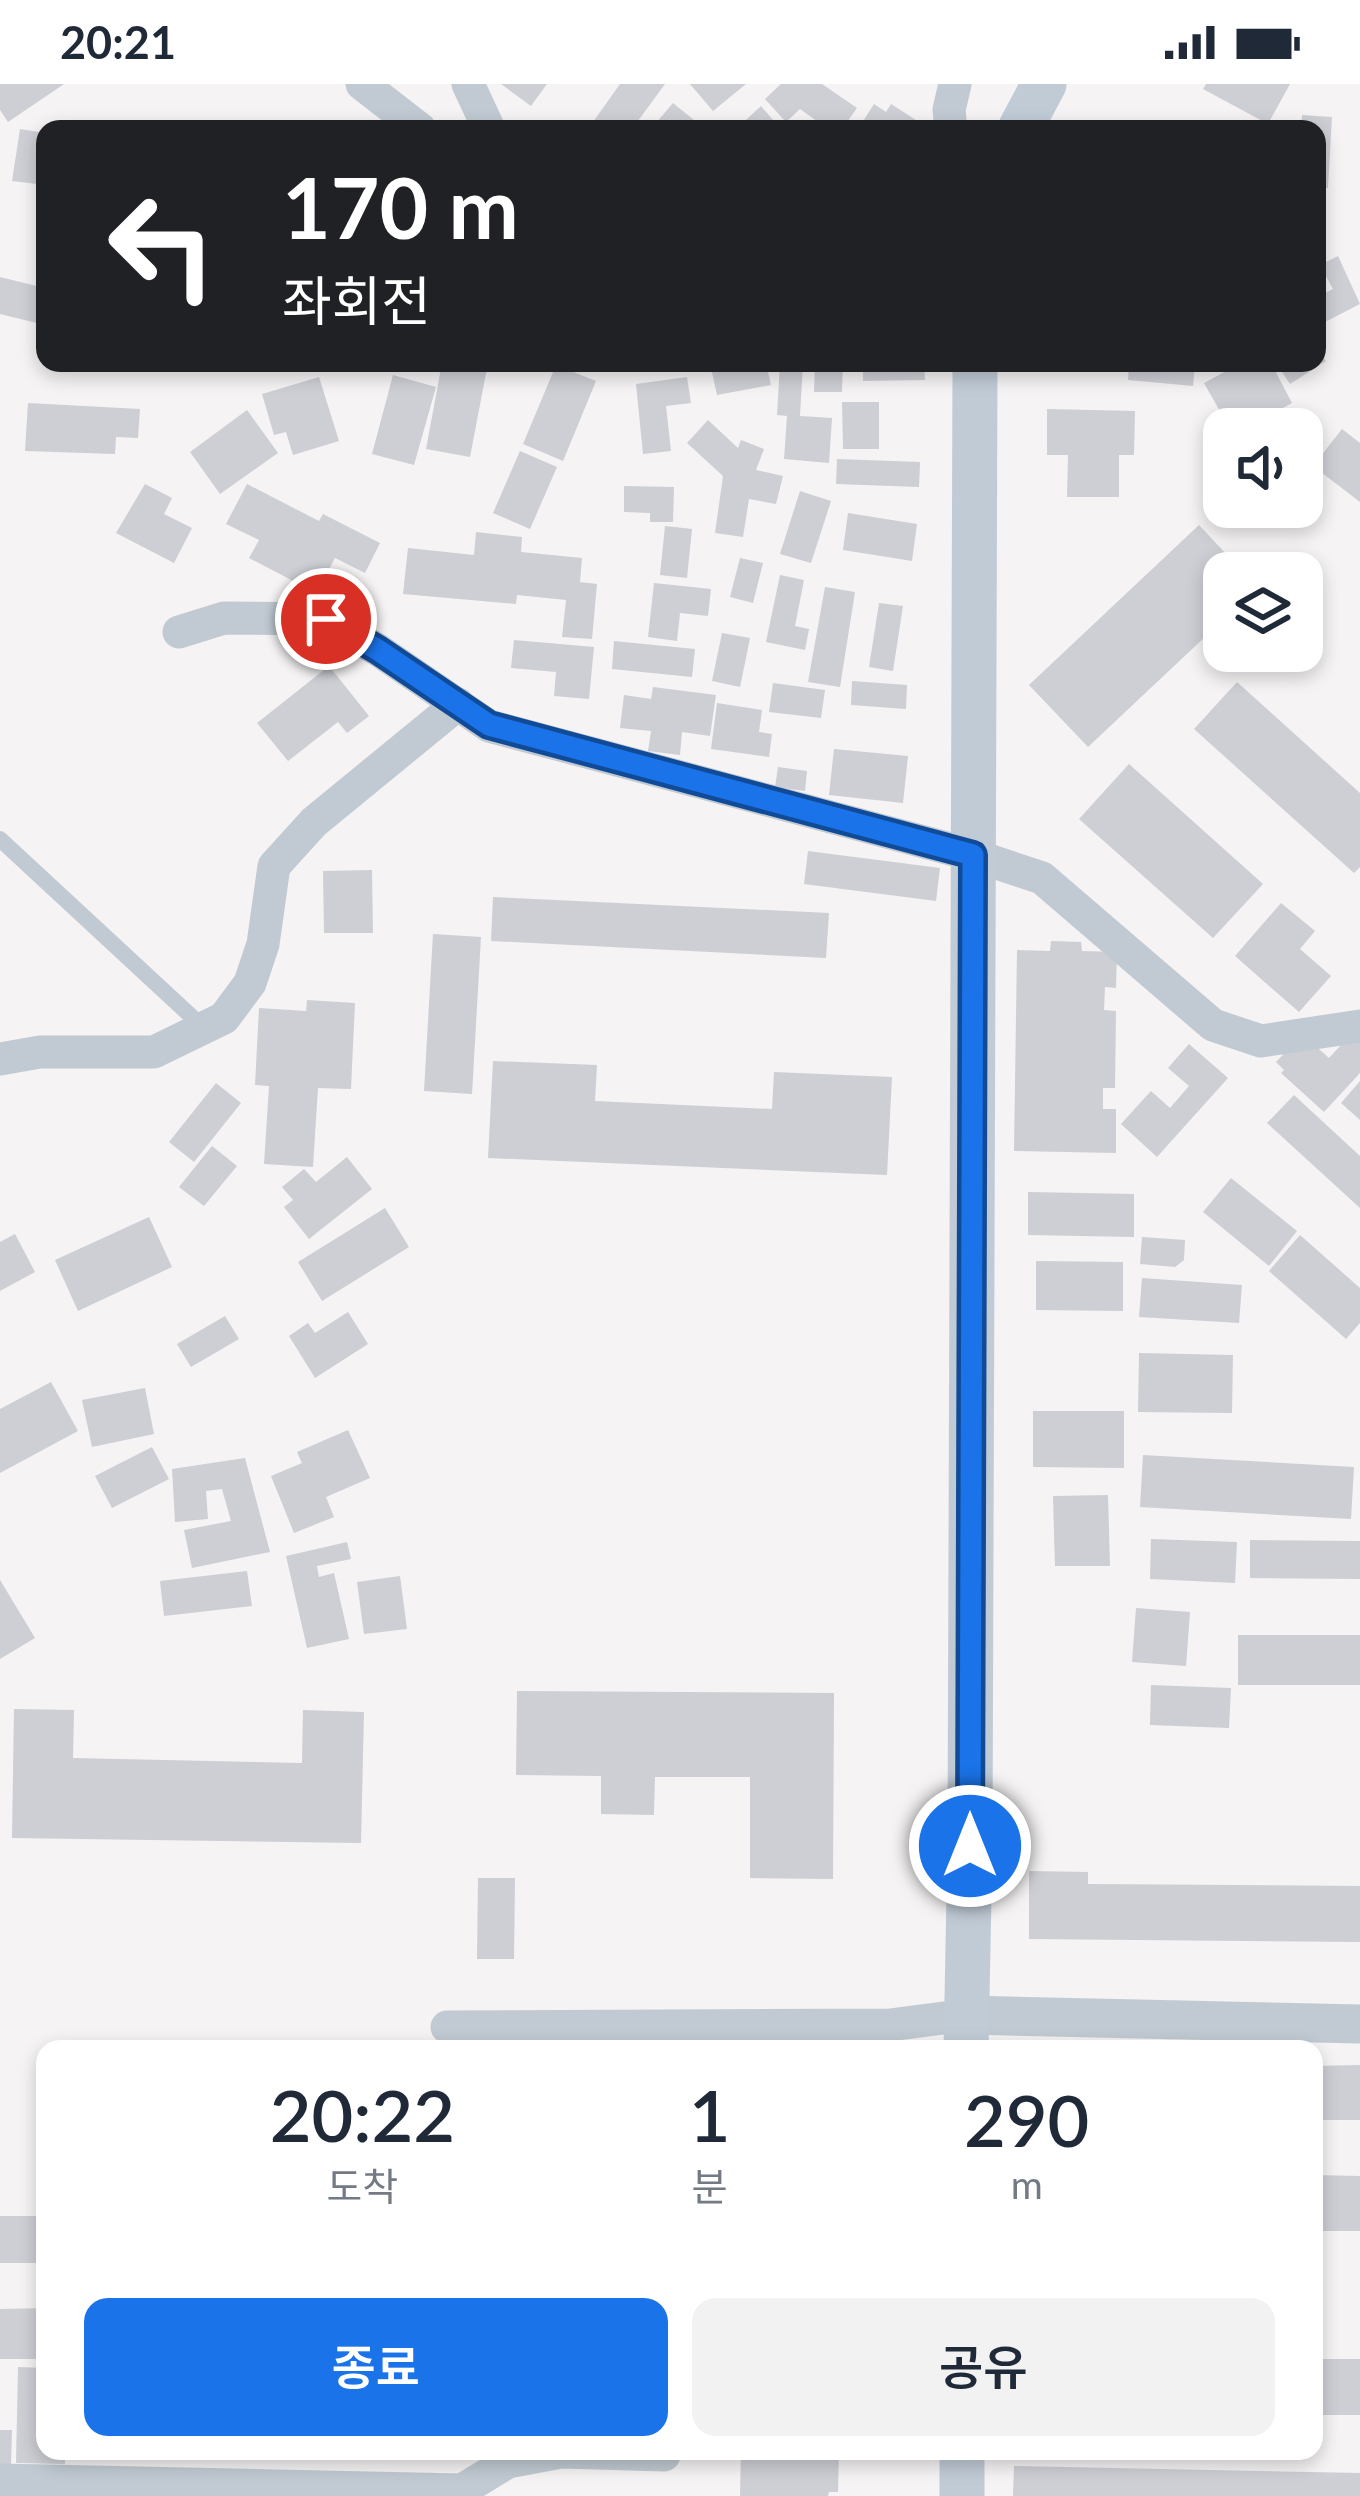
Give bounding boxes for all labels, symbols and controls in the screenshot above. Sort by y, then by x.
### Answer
text: 20:21 [60,15,176,69]
text: 170 m [282,156,519,257]
icon: left [84,168,240,324]
text: 좌회전 [282,268,431,333]
map controls [1203,408,1323,672]
button: sound [1203,408,1323,528]
button: layers [1203,552,1323,672]
pin [275,568,377,670]
icon: arrive [293,586,359,652]
position arrow [907,1783,1033,1909]
text: 20:22 [270,2071,455,2157]
text: 1 [689,2071,730,2157]
text: 290 [964,2076,1089,2162]
text: m [1011,2161,1043,2207]
text: 도착 [326,2163,398,2209]
text: 분 [692,2163,727,2209]
button: 종료 [84,2298,668,2436]
button: 공유 [692,2298,1275,2436]

